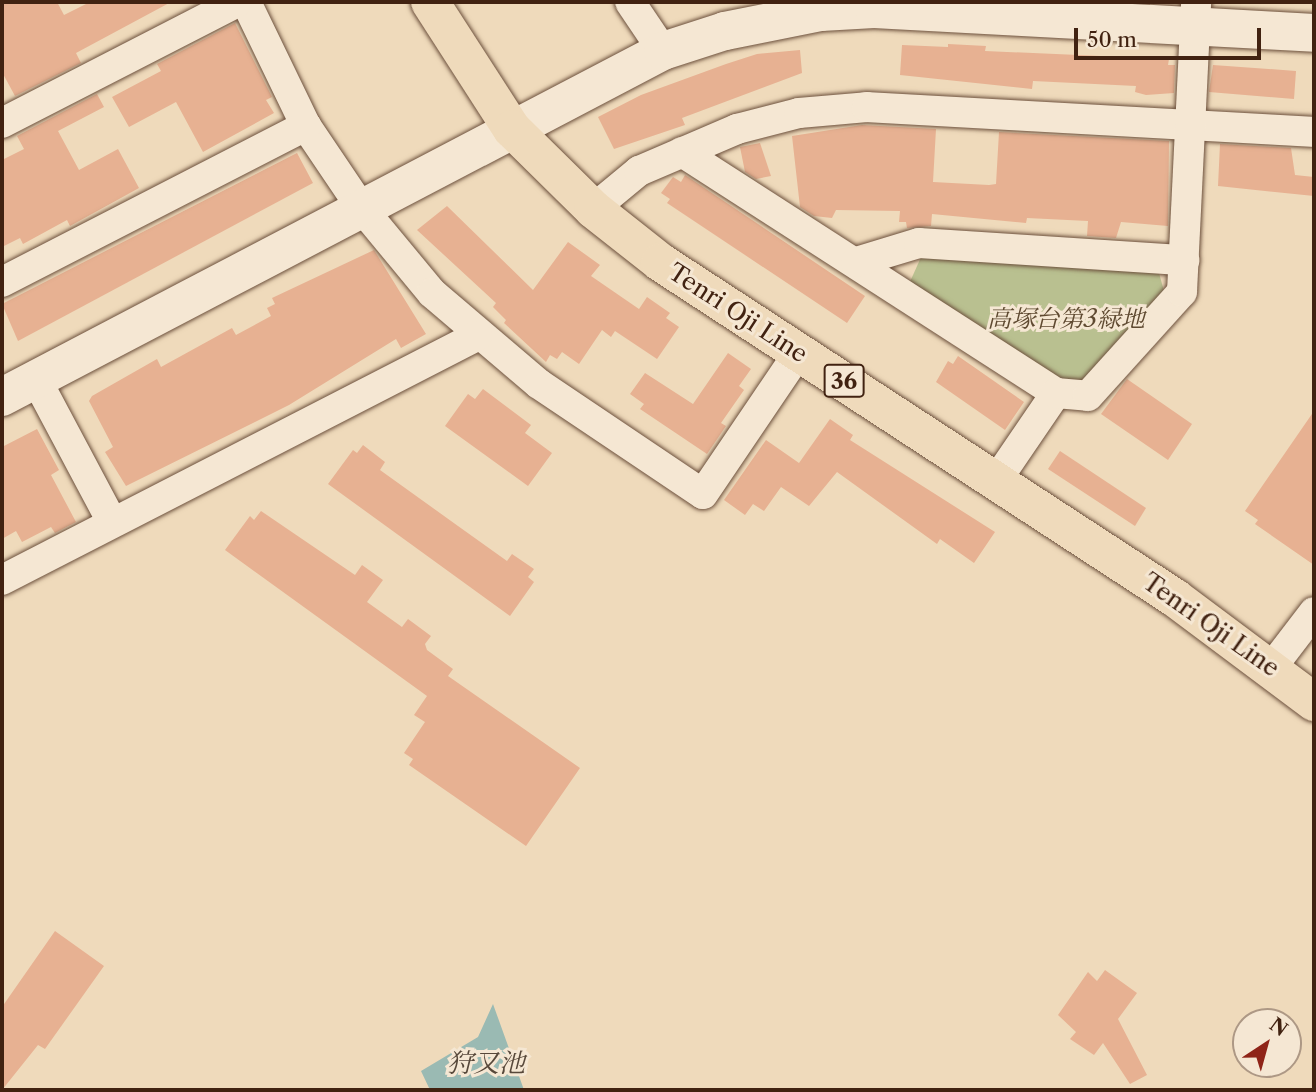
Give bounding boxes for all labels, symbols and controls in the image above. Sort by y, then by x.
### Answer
scale bar [1078,14,1265,58]
text: 50 m [1087,27,1137,52]
street label: Tenri Oji Line [663,257,813,369]
park label: 高塚台第3緑地 [987,305,1145,333]
road number: 36 [823,362,865,400]
street label: Tenri Oji Line [1137,567,1285,683]
north arrow [1232,1008,1302,1078]
text: N [1265,1013,1292,1041]
water label: 狩又池 [447,1048,525,1080]

